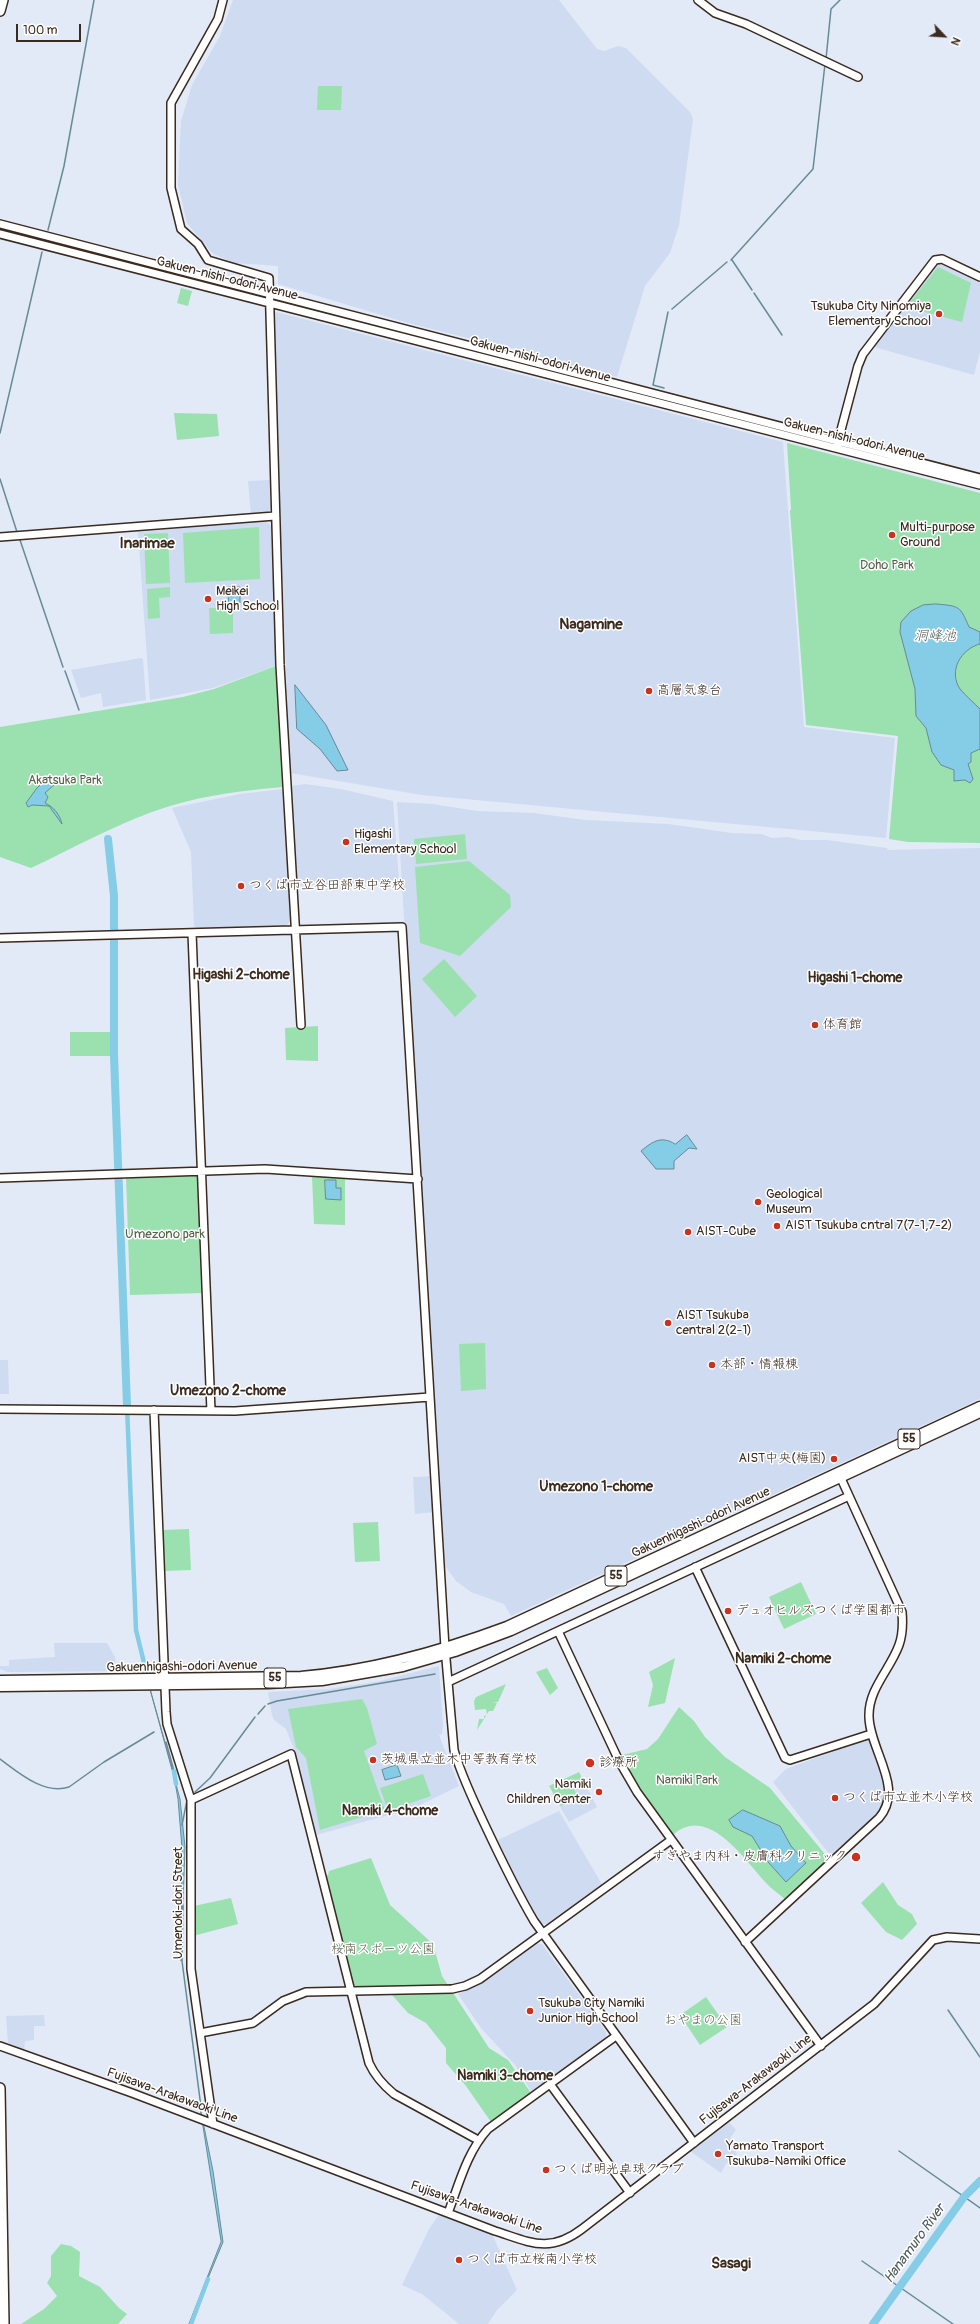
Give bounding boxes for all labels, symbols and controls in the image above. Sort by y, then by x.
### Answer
scale bar [18,16,83,42]
north arrow [924,16,964,56]
text: 100 m [23,23,57,38]
text: N [948,35,963,47]
street label: Gakuen-nishi-odori Avenue [155,254,299,304]
place label: Tsukuba City Ninomiya Elementary School [811,299,931,330]
marker: Tsukuba City Ninomiya Elementary School [934,309,944,319]
street label: Gakuen-nishi-odori Avenue [468,334,612,386]
street label: Gakuen-nishi-odori Avenue [782,415,926,465]
place label: Multi-purpose Ground [900,520,975,551]
marker: Multi-purpose Ground [887,530,897,540]
district label: Inarimae [119,535,175,553]
park label: Doho Park [860,558,914,574]
place label: Meikei High School [216,584,279,615]
marker: Meikei High School [203,594,213,604]
district label: Nagamine [559,616,623,634]
water label: 洞峰池 [914,628,956,644]
place label: 高層気象台 [657,683,722,699]
marker: 高層気象台 [644,686,654,696]
park label: Akatsuka Park [28,773,102,789]
place label: Higashi Elementary School [354,827,457,858]
marker: Higashi Elementary School [341,837,351,847]
place label: つくば市立谷田部東中学校 [249,878,405,894]
marker: つくば市立谷田部東中学校 [236,881,246,891]
district label: Higashi 2-chome [192,967,290,983]
district label: Higashi 1-chome [808,970,902,986]
place label: 体育館 [823,1017,862,1033]
marker: 体育館 [810,1020,820,1030]
place label: Geological Museum [766,1187,823,1218]
marker: Geological Museum [753,1197,763,1207]
place label: AIST Tsukuba cntral 7(7-1,7-2) [785,1218,952,1234]
marker: AIST Tsukuba cntral 7(7-1,7-2) [772,1221,782,1231]
place label: AIST-Cube [696,1224,756,1240]
park label: Umezono park [125,1227,205,1243]
marker: AIST-Cube [683,1227,693,1237]
place label: AIST Tsukuba central 2(2-1) [676,1308,752,1339]
marker: AIST Tsukuba central 2(2-1) [663,1318,673,1328]
place label: 本部・情報棟 [720,1357,798,1373]
marker: 本部・情報棟 [707,1360,717,1370]
district label: Umezono 2-chome [170,1383,286,1399]
road number: 55 [898,1429,920,1449]
place label: AIST中央(梅園) [738,1451,826,1467]
marker: AIST中央(梅園) [829,1454,839,1464]
district label: Umezono 1-chome [539,1479,653,1495]
street label: Gakuenhigashi-odori Avenue [629,1484,773,1562]
road number: 55 [605,1566,627,1586]
place label: デュオヒルズつくば学園都市 [736,1603,905,1619]
marker: デュオヒルズつくば学園都市 [723,1606,733,1616]
district label: Namiki 2-chome [735,1651,831,1667]
street label: Gakuenhigashi-odori Avenue [106,1658,258,1676]
road number: 55 [264,1668,286,1688]
place label: 茨城県立並木中等教育学校 [381,1752,537,1768]
marker: 茨城県立並木中等教育学校 [368,1755,378,1765]
place label: 診療所 [599,1755,638,1771]
marker: 診療所 [584,1757,596,1769]
park label: Namiki Park [656,1773,718,1789]
place label: Namiki Children Center [507,1777,591,1808]
marker: Namiki Children Center [594,1787,604,1797]
place label: つくば市立並木小学校 [843,1790,973,1806]
marker: つくば市立並木小学校 [830,1793,840,1803]
district label: Namiki 4-chome [342,1803,438,1819]
street label: Umenoki-dori Street [171,1847,187,1959]
place label: すぎやま内科・皮膚科クリニック [652,1849,847,1865]
marker: すぎやま内科・皮膚科クリニック [850,1851,862,1863]
park label: 桜南スポーツ公園 [331,1942,435,1958]
place label: Tsukuba City Namiki Junior High School [538,1996,644,2027]
marker: Tsukuba City Namiki Junior High School [525,2006,535,2016]
park label: おやまの公園 [664,2013,742,2029]
street label: Fujisawa-Arakawaoki Line [697,2031,815,2129]
street label: Fujisawa-Arakawaoki Line [104,2065,240,2127]
district label: Namiki 3-chome [457,2068,553,2084]
place label: Yamato Transport Tsukuba-Namiki Office [726,2139,846,2170]
marker: Yamato Transport Tsukuba-Namiki Office [713,2149,723,2159]
place label: つくば明光卓球クラブ [554,2162,684,2178]
marker: つくば明光卓球クラブ [541,2165,551,2175]
street label: Fujisawa-Arakawaoki Line [408,2178,544,2238]
water label: Hanamuro River [881,2201,949,2287]
place label: つくば市立桜南小学校 [467,2252,597,2268]
marker: つくば市立桜南小学校 [454,2255,464,2265]
district label: Sasagi [711,2255,751,2273]

